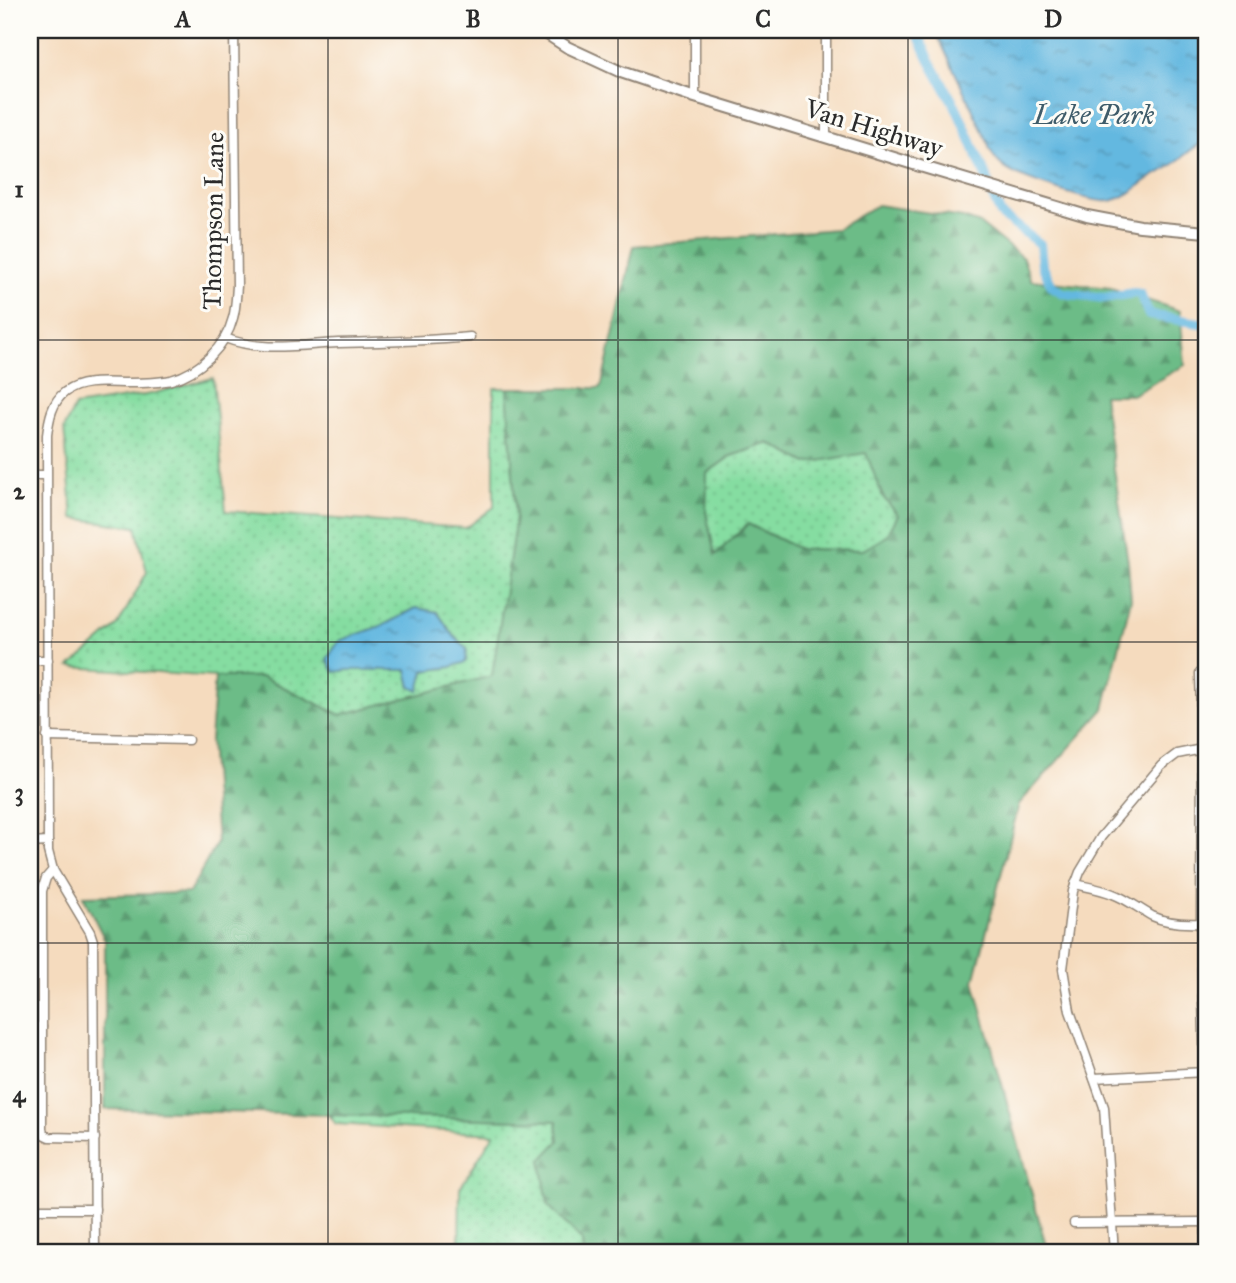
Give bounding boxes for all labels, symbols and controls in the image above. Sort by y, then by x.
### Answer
text: A [173,5,191,33]
text: B [465,5,481,33]
text: C [755,5,771,33]
text: D [1044,5,1062,33]
street label: Van Highway [800,92,948,164]
water label: Lake Park [1031,97,1155,132]
street label: Thompson Lane [195,132,231,310]
text: 1 [14,175,24,203]
text: 2 [13,477,25,505]
text: 3 [14,778,24,807]
text: 4 [13,1080,27,1108]

